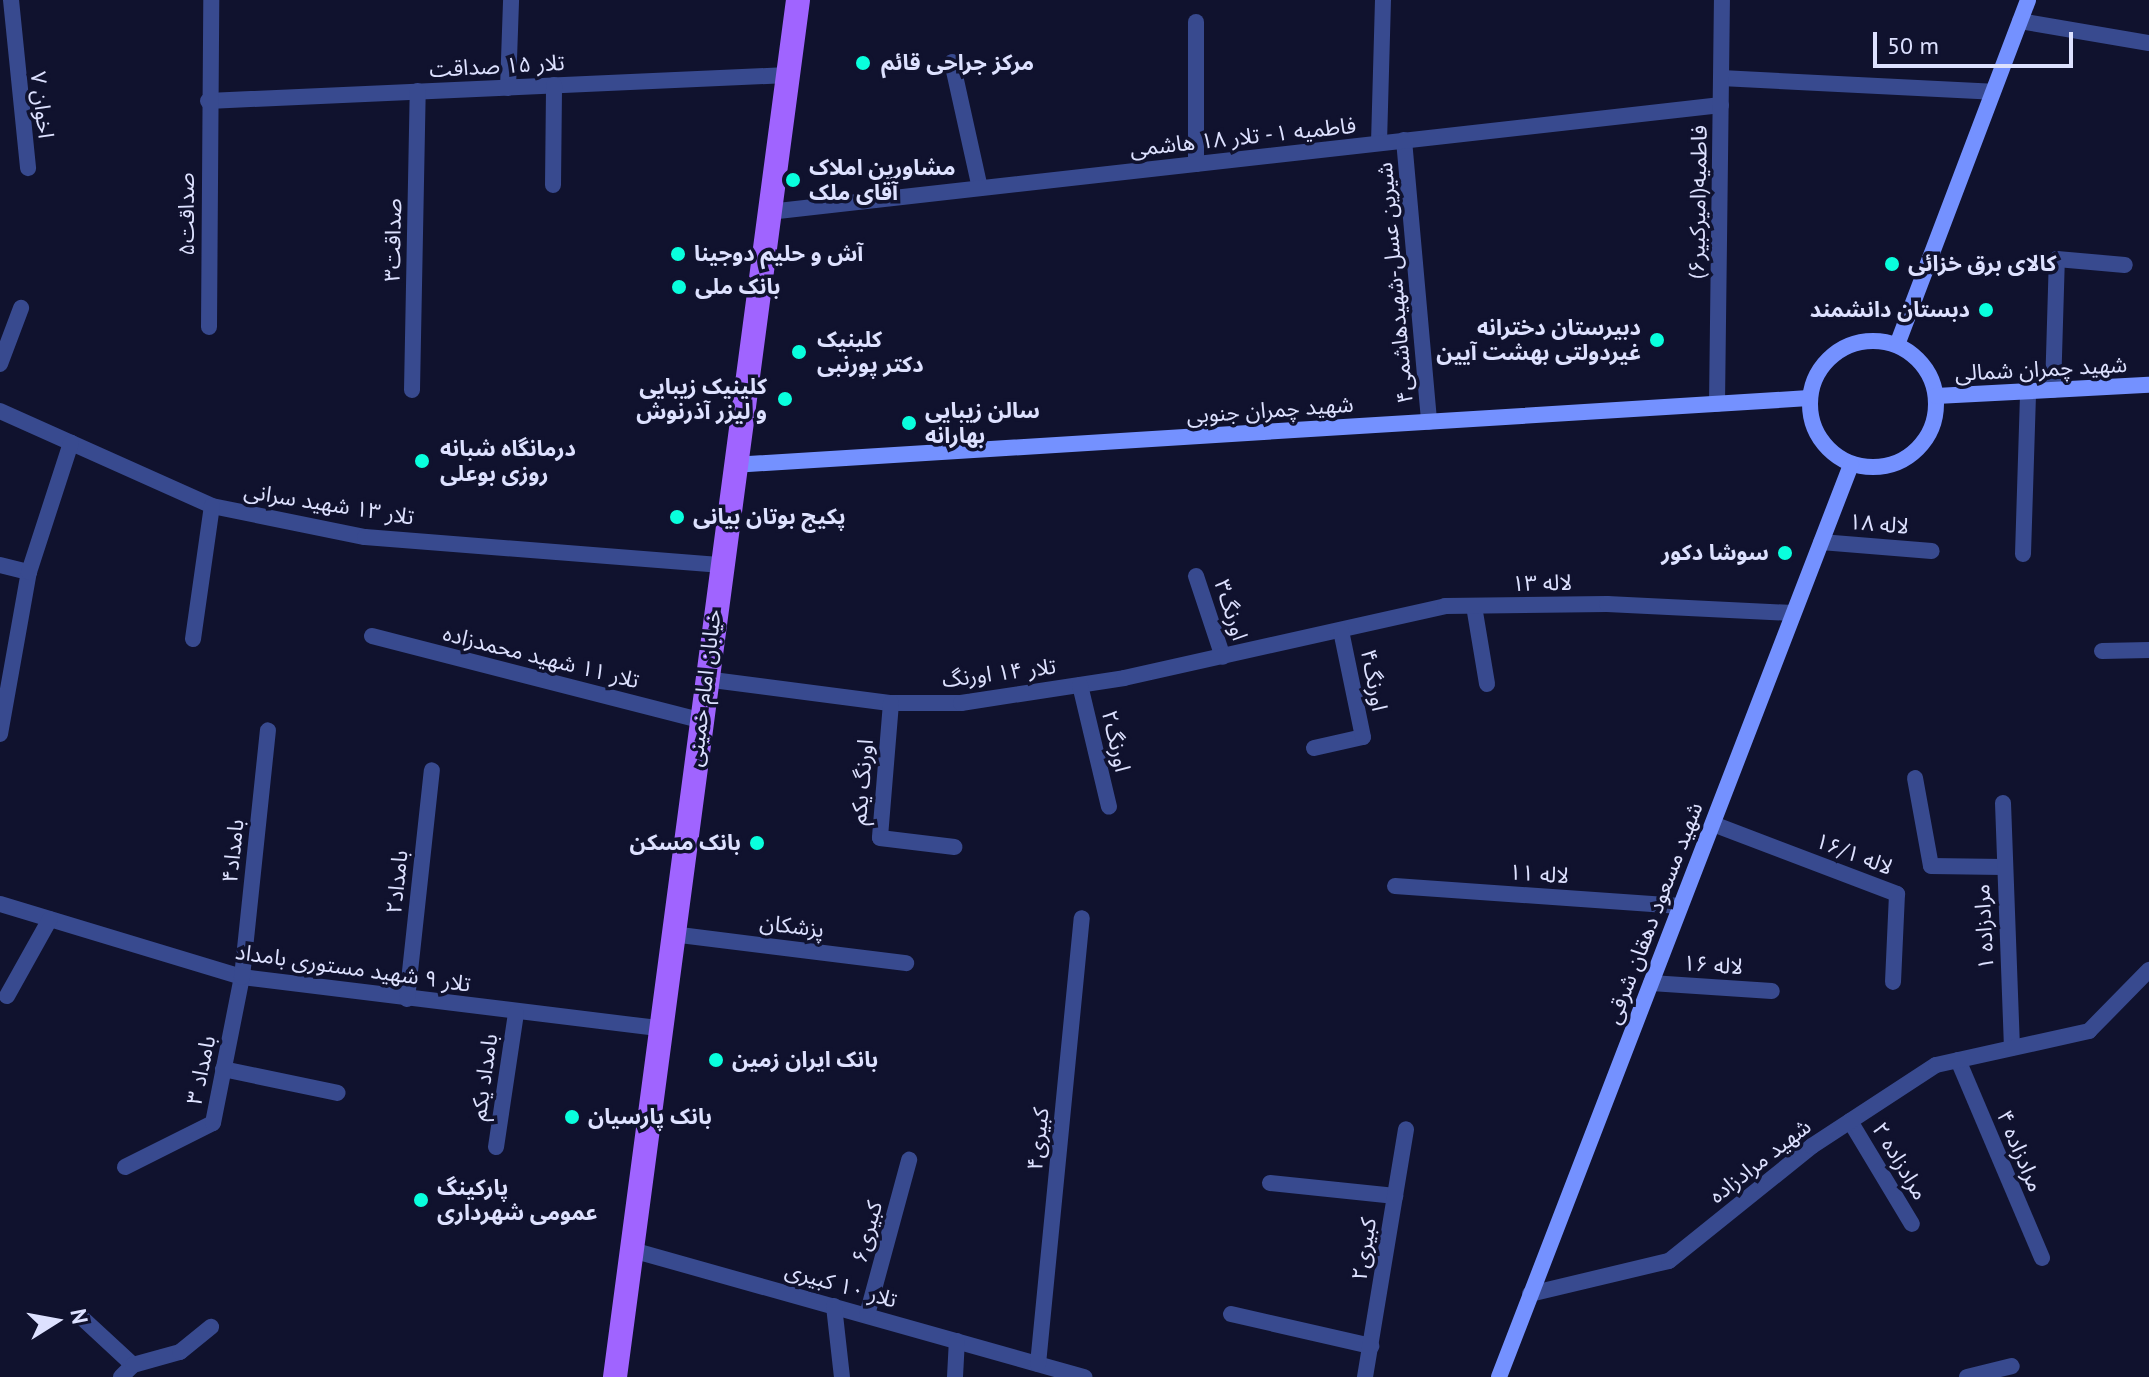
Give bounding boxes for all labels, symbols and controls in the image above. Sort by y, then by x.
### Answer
scale bar [1877,16,2077,66]
text: 50 m [1887,30,1939,61]
street label: تلار ۱۵ صداقت [429,49,565,83]
place label: مرکز جراحی قائم [881,50,1034,76]
marker: مرکز جراحی قائم [852,52,874,74]
street label: اخوان ۷ [25,70,59,140]
street label: فاطمیه ۱ - تلار ۱۸ هاشمی [1127,112,1359,162]
street label: فاطمیه(امیرکبیر۶) [1683,125,1713,279]
place label: مشاورین املاک آقای ملک [809,154,955,206]
street label: شیرین عسل-شهیدهاشمی۴ [1371,161,1419,405]
marker: مشاورین املاک آقای ملک [784,171,802,189]
street label: صداقت۵ [174,172,200,256]
street label: صداقت۳ [379,198,407,282]
place label: آش و حلیم دوجینا [694,241,863,267]
marker: آش و حلیم دوجینا [669,245,687,263]
place label: کالای برق خزائی [1908,251,2056,277]
marker: کالای برق خزائی [1883,255,1901,273]
place label: بانک ملی [695,274,780,300]
marker: بانک ملی [670,278,688,296]
place label: دبستان دانشمند [1810,297,1970,323]
marker: دبستان دانشمند [1977,301,1995,319]
place label: دبیرستان دخترانه غیردولتی بهشت آیین [1436,314,1641,366]
place label: کلینیک دکتر پورنبی [817,326,924,378]
marker: دبیرستان دخترانه غیردولتی بهشت آیین [1648,331,1666,349]
marker: کلینیک دکتر پورنبی [788,341,810,363]
street label: شهید چمران شمالی [1954,351,2128,387]
place label: کلینیک زیبایی و لیزر آذرنوش [636,373,767,424]
marker: کلینیک زیبایی و لیزر آذرنوش [774,388,796,410]
street label: شهید چمران جنوبی [1186,391,1354,429]
place label: سالن زیبایی بهارانه [925,397,1040,448]
marker: سالن زیبایی بهارانه [900,414,918,432]
place label: درمانگاه شبانه روزی بوعلی [440,435,576,486]
marker: درمانگاه شبانه روزی بوعلی [411,450,433,472]
street label: تلار ۱۳ شهید سرانی [242,478,416,530]
place label: پکیج بوتان بیانی [693,504,846,530]
marker: پکیج بوتان بیانی [668,508,686,526]
street label: لاله ۱۸ [1848,508,1910,540]
place label: سوشا دکور [1661,540,1769,566]
marker: سوشا دکور [1776,544,1794,562]
street label: لاله ۱۳ [1512,569,1572,597]
street label: اورنگ۳ [1209,576,1253,644]
street label: خیابان امام خمینی [681,608,727,768]
street label: تلار ۱۱ شهید محمدزاده [440,620,642,694]
street label: اورنگ۴ [1355,647,1393,713]
street label: تلار ۱۴ اورنگ [941,653,1057,693]
street label: اورنگ۲ [1096,708,1136,774]
street label: اورنگ یکم [845,738,879,826]
street label: شهید مسعود دهقان شرقی [1600,798,1708,1028]
street label: بامداد۴ [217,818,249,884]
street label: لاله ۱۶/۱ [1812,827,1896,881]
place label: بانک مسکن [629,830,741,856]
marker: بانک مسکن [748,834,766,852]
street label: بامداد۲ [381,849,413,915]
street label: لاله ۱۱ [1508,859,1570,889]
street label: مرادزاده ۱ [1969,883,1999,971]
street label: پزشکان [758,909,826,943]
street label: تلار ۹ شهید مستوری بامداد [234,938,472,998]
street label: لاله ۱۶ [1682,950,1744,980]
street label: بامداد یکم [465,1032,503,1122]
street label: بامداد ۳ [181,1033,221,1107]
place label: بانک ایران زمین [732,1047,878,1073]
marker: بانک ایران زمین [707,1051,725,1069]
place label: بانک پارسیان [588,1104,712,1130]
street label: کبیری۴ [1022,1106,1054,1172]
street label: مرادزاده ۴ [1991,1106,2049,1196]
marker: بانک پارسیان [563,1108,581,1126]
street label: شهید مرادزاده [1704,1113,1816,1209]
street label: مرادزاده ۲ [1867,1117,1933,1205]
place label: پارکینگ عمومی شهرداری [437,1174,598,1226]
marker: پارکینگ عمومی شهرداری [412,1191,430,1209]
street label: کبیری۶ [846,1198,888,1266]
street label: کبیری۲ [1346,1216,1382,1282]
street label: تلار ۱۰ کبیری [782,1256,900,1314]
north arrow [16,1281,96,1361]
text: N [64,1307,95,1326]

